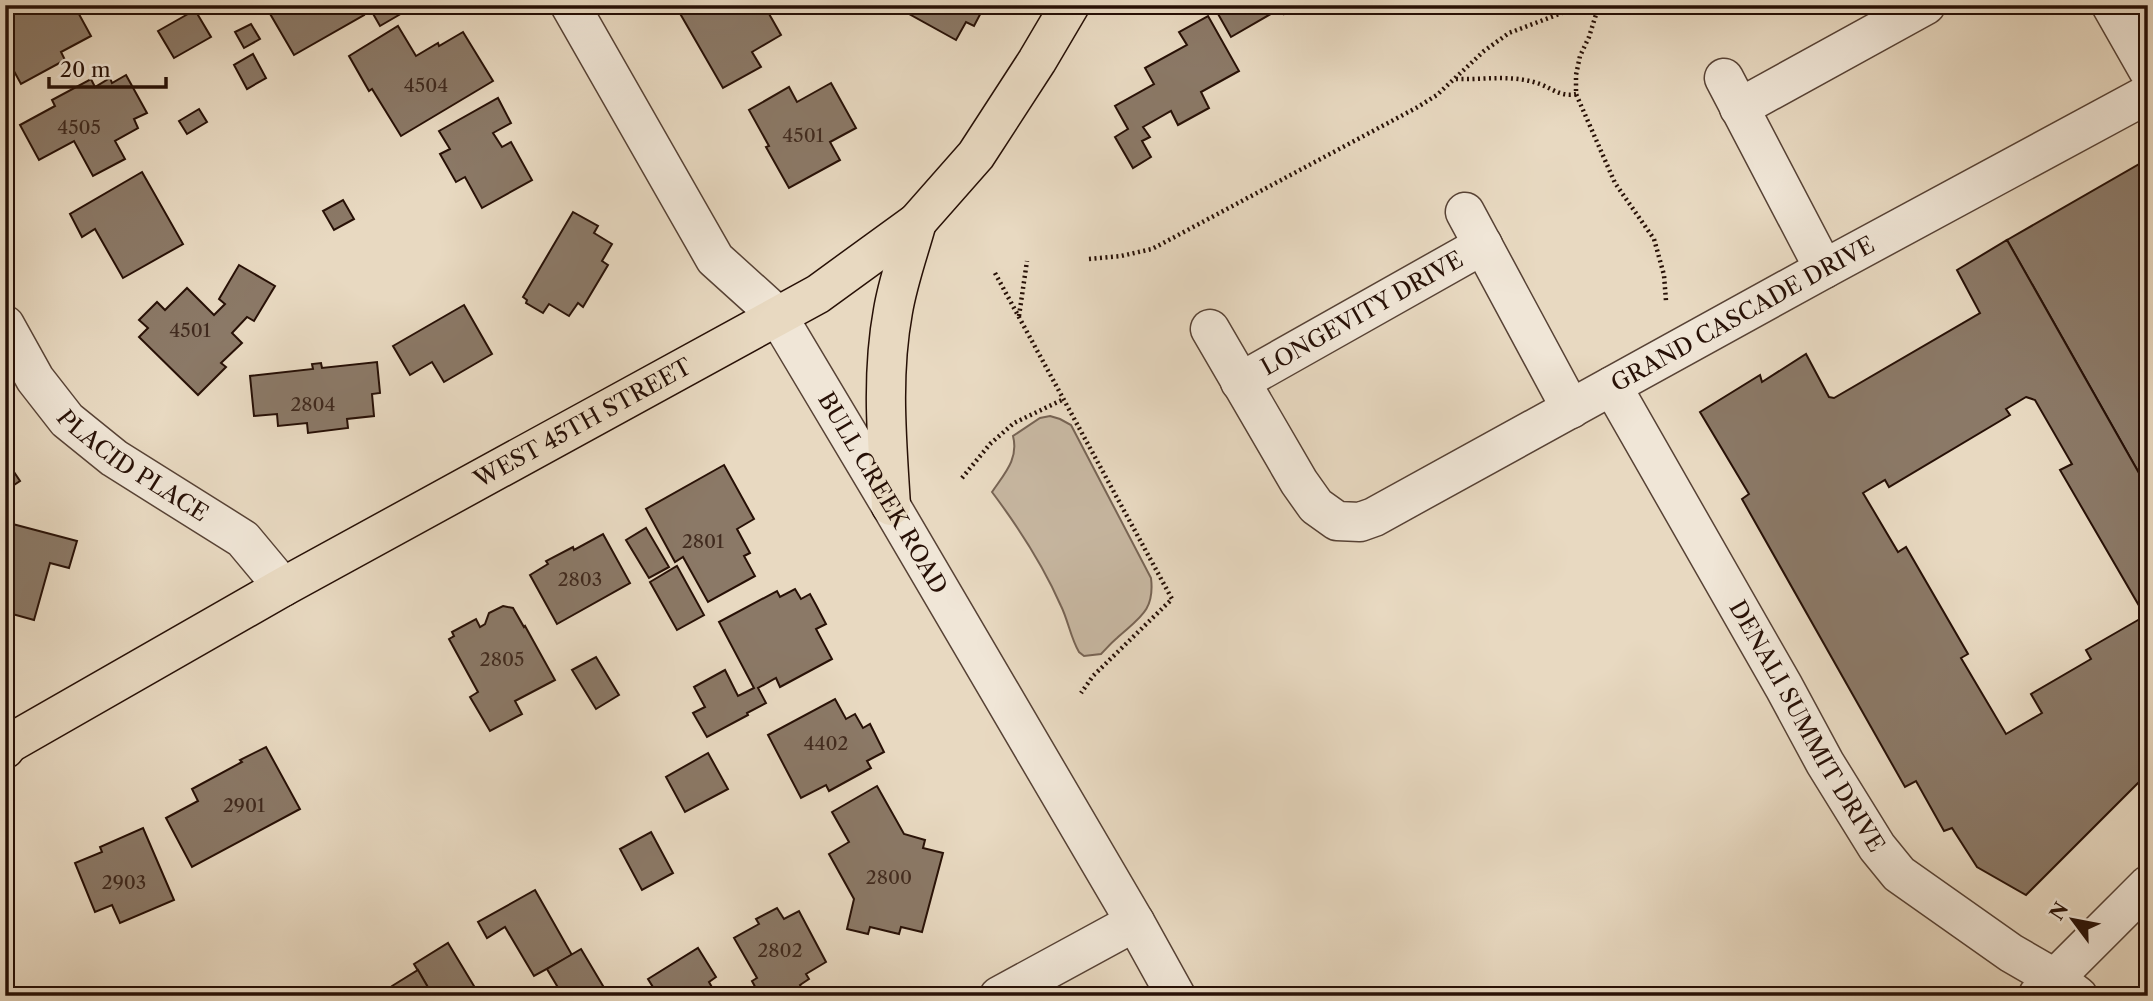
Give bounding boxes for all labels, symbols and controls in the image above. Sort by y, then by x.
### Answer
scale bar [49,46,166,90]
text: 20 m [60,57,111,82]
house number: 4504 [404,74,448,97]
house number: 4505 [57,116,101,139]
house number: 4501 [782,124,824,147]
street label: GRAND CASCADE DRIVE [1606,230,1879,398]
street label: LONGEVITY DRIVE [1256,245,1468,381]
house number: 4501 [169,319,211,342]
street label: WEST 45TH STREET [468,352,697,494]
street label: BULL CREEK ROAD [812,387,953,599]
house number: 2804 [290,393,336,416]
street label: PLACID PLACE [51,405,213,528]
house number: 2801 [682,530,724,553]
house number: 2803 [558,568,602,591]
street label: DENALI SUMMIT DRIVE [1723,595,1891,857]
house number: 2805 [480,648,524,671]
house number: 4402 [804,732,849,755]
house number: 2901 [223,794,265,817]
house number: 2800 [866,866,912,889]
house number: 2903 [102,871,146,894]
north arrow [2038,886,2108,956]
text: N [2045,898,2073,924]
house number: 2802 [757,939,803,962]

